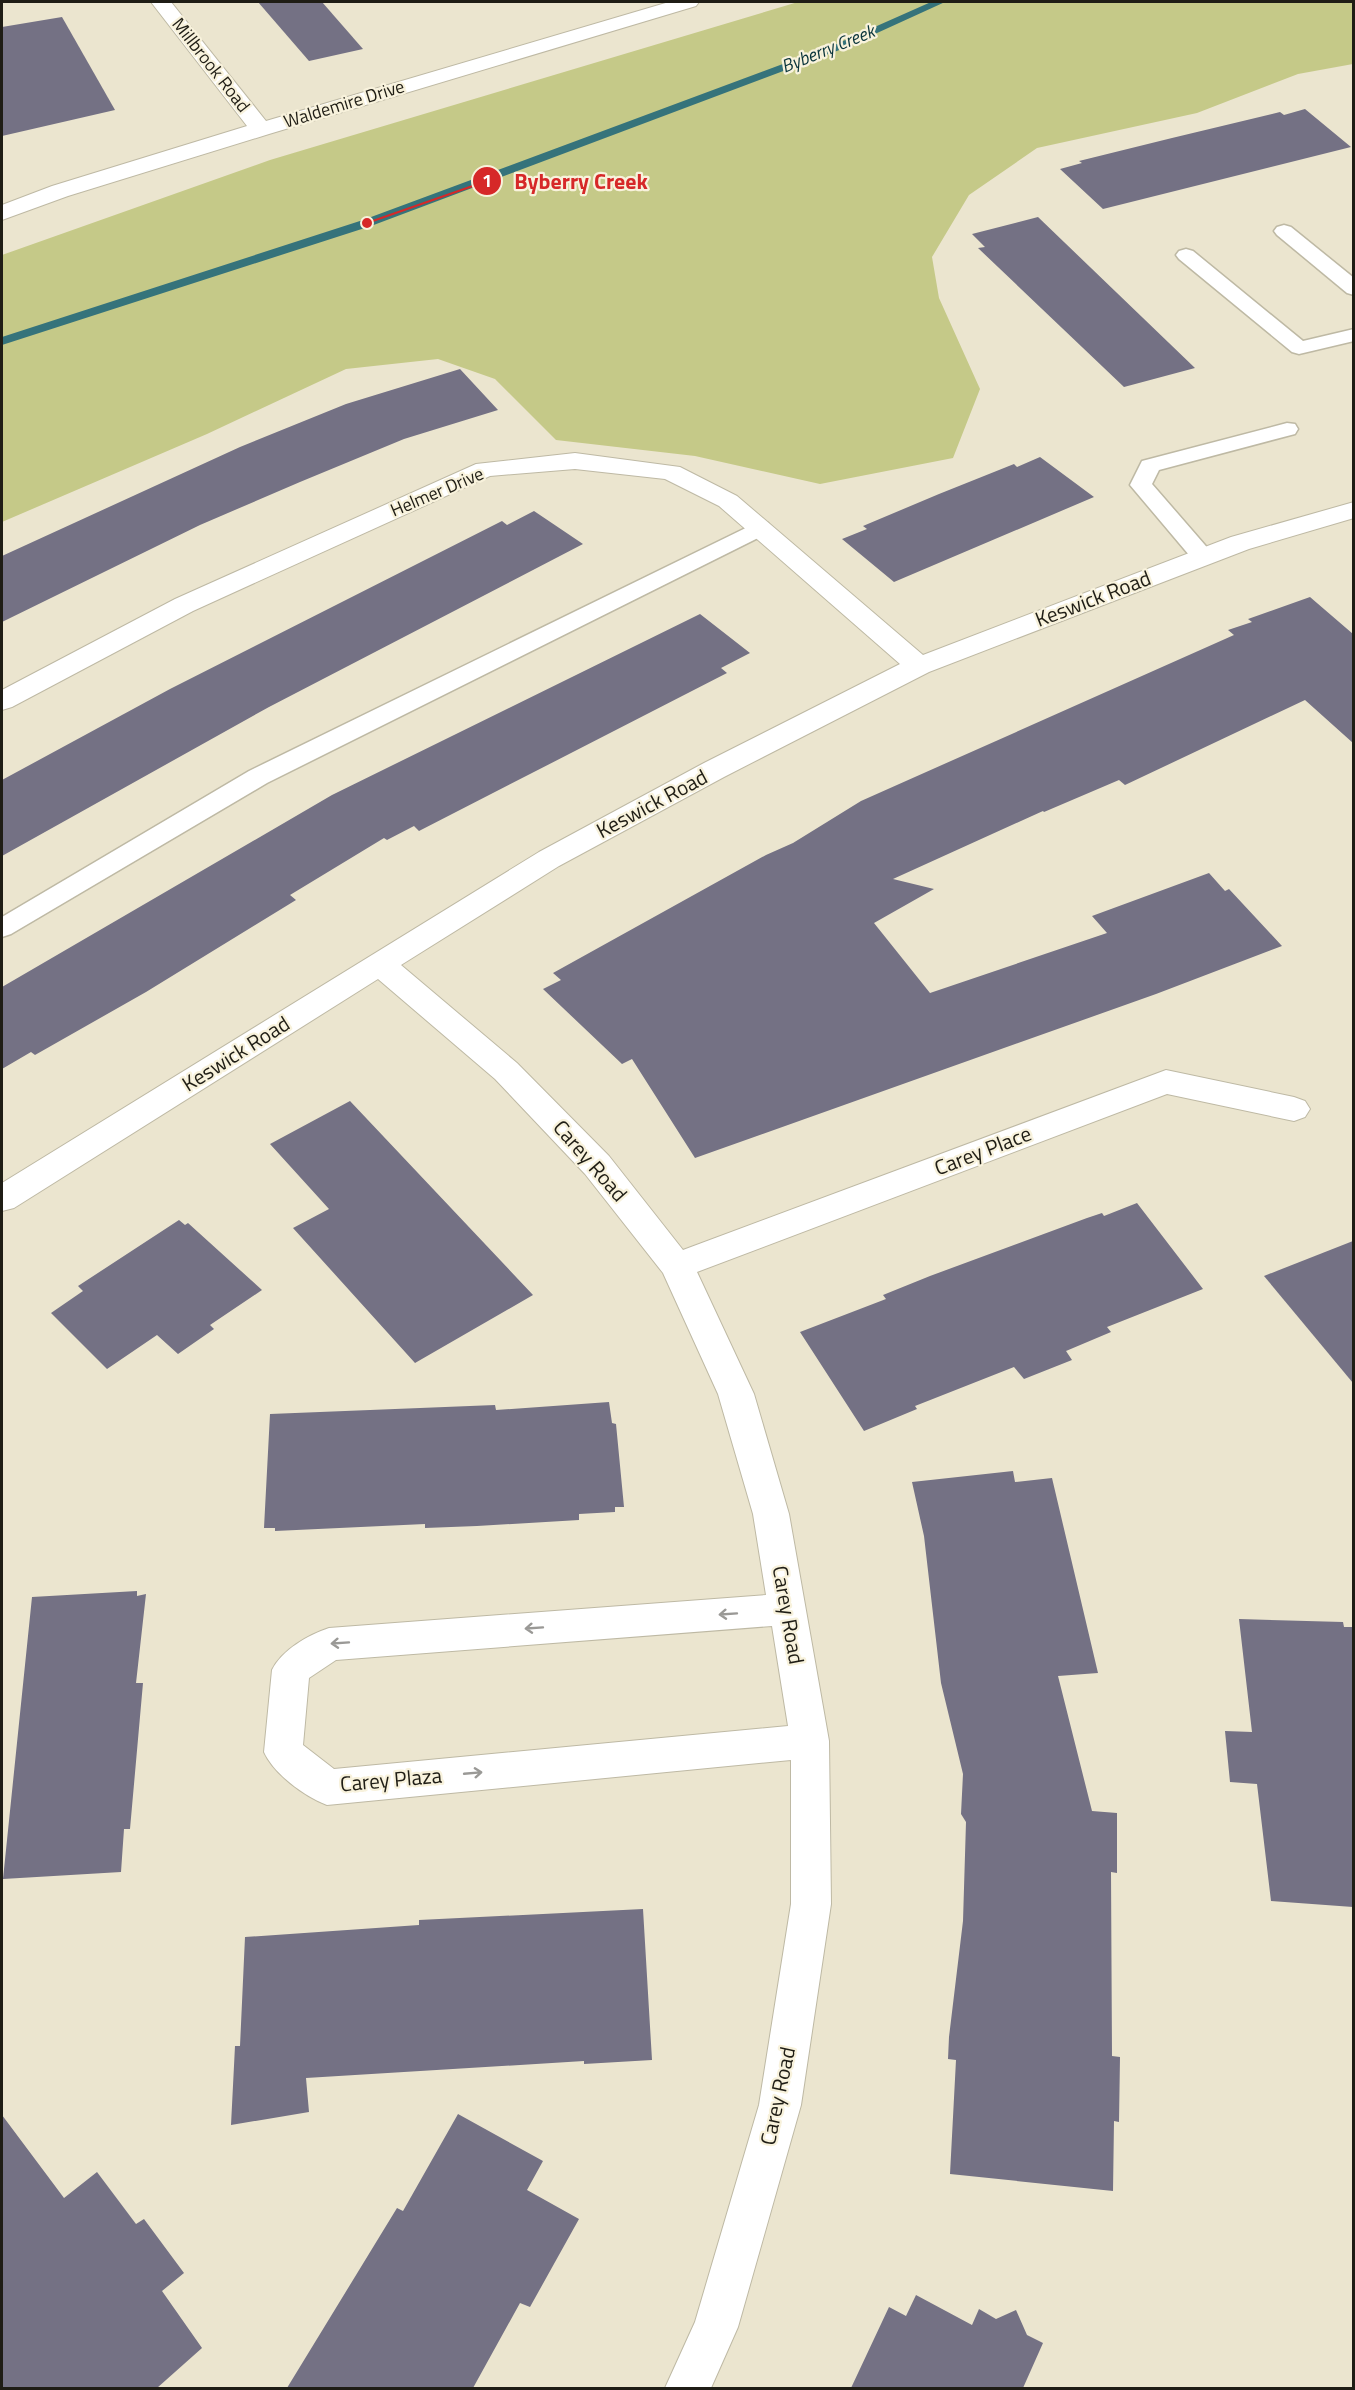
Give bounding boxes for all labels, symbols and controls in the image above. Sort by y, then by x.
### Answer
street label: Millbrook Road [166,12,257,118]
water label: Byberry Creek [777,17,880,79]
street label: Waldemire Drive [280,72,408,135]
callout: Byberry Creek [472,161,659,201]
text: Byberry Creek [514,164,649,198]
text: 1 [482,167,492,194]
street label: Helmer Drive [386,460,488,523]
street label: Keswick Road [1030,561,1155,635]
street label: Keswick Road [590,760,713,846]
street label: Keswick Road [175,1007,296,1099]
street label: Carey Road [546,1112,636,1208]
street label: Carey Place [929,1117,1036,1183]
street label: Carey Road [765,1563,813,1667]
one-way arrow [719,1608,739,1619]
one-way arrow [525,1623,544,1634]
one-way arrow [330,1638,350,1649]
street label: Carey Plaza [339,1759,444,1799]
one-way arrow [462,1767,482,1778]
street label: Carey Road [751,2044,803,2148]

